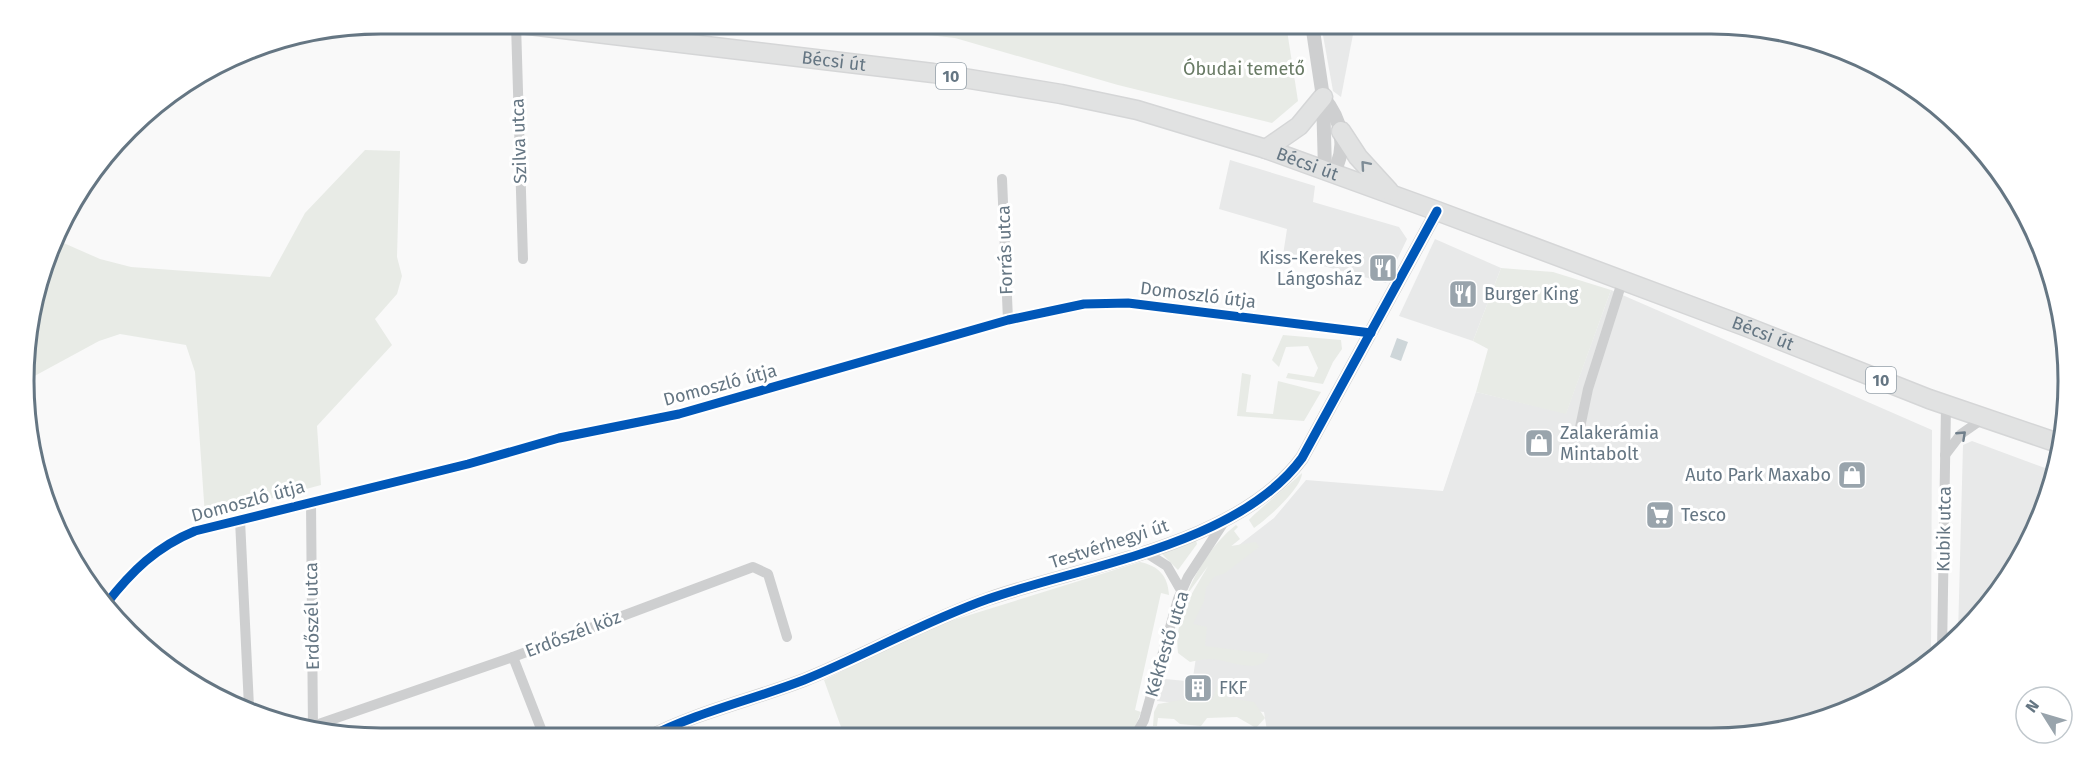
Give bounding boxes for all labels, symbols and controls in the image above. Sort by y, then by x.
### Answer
street label: Bécsi út [800,46,868,76]
park label: Óbudai temető [1183,58,1305,80]
road number: 10 [936,63,966,89]
street label: Szilva utca [507,98,531,184]
street label: Bécsi út [1273,143,1342,186]
one-way arrow [1361,161,1372,172]
street label: Forrás utca [992,205,1018,295]
place label: Kiss-Kerekes Lángosház [1259,247,1362,290]
restaurant icon: Kiss-Kerekes Lángosház [1367,252,1399,284]
street label: Domoszló útja [1139,277,1257,313]
restaurant icon: Burger King [1447,278,1479,310]
place label: Burger King [1484,283,1579,305]
street label: Bécsi út [1729,311,1797,356]
street label: Domoszló útja [661,359,779,411]
road number: 10 [1866,367,1896,393]
place label: Zalakerámia Mintabolt [1560,422,1659,465]
shop icon: Zalakerámia Mintabolt [1523,427,1555,459]
one-way arrow [1956,431,1966,442]
shop icon: Auto Park Maxabo [1836,459,1868,491]
place label: Auto Park Maxabo [1685,464,1831,486]
street label: Domoszló útja [189,475,307,527]
street label: Kubik utca [1932,486,1956,572]
supermarket icon: Tesco [1644,499,1676,531]
place label: Tesco [1681,504,1726,526]
street label: Testvérhegyi út [1047,514,1172,574]
street label: Erdőszél utca [300,562,324,670]
street label: Kékfestő utca [1140,588,1194,700]
street label: Erdőszél köz [522,606,624,662]
building icon: FKF [1182,672,1214,704]
place label: FKF [1219,677,1247,699]
north arrow [2014,685,2074,745]
text: N [2022,696,2043,716]

